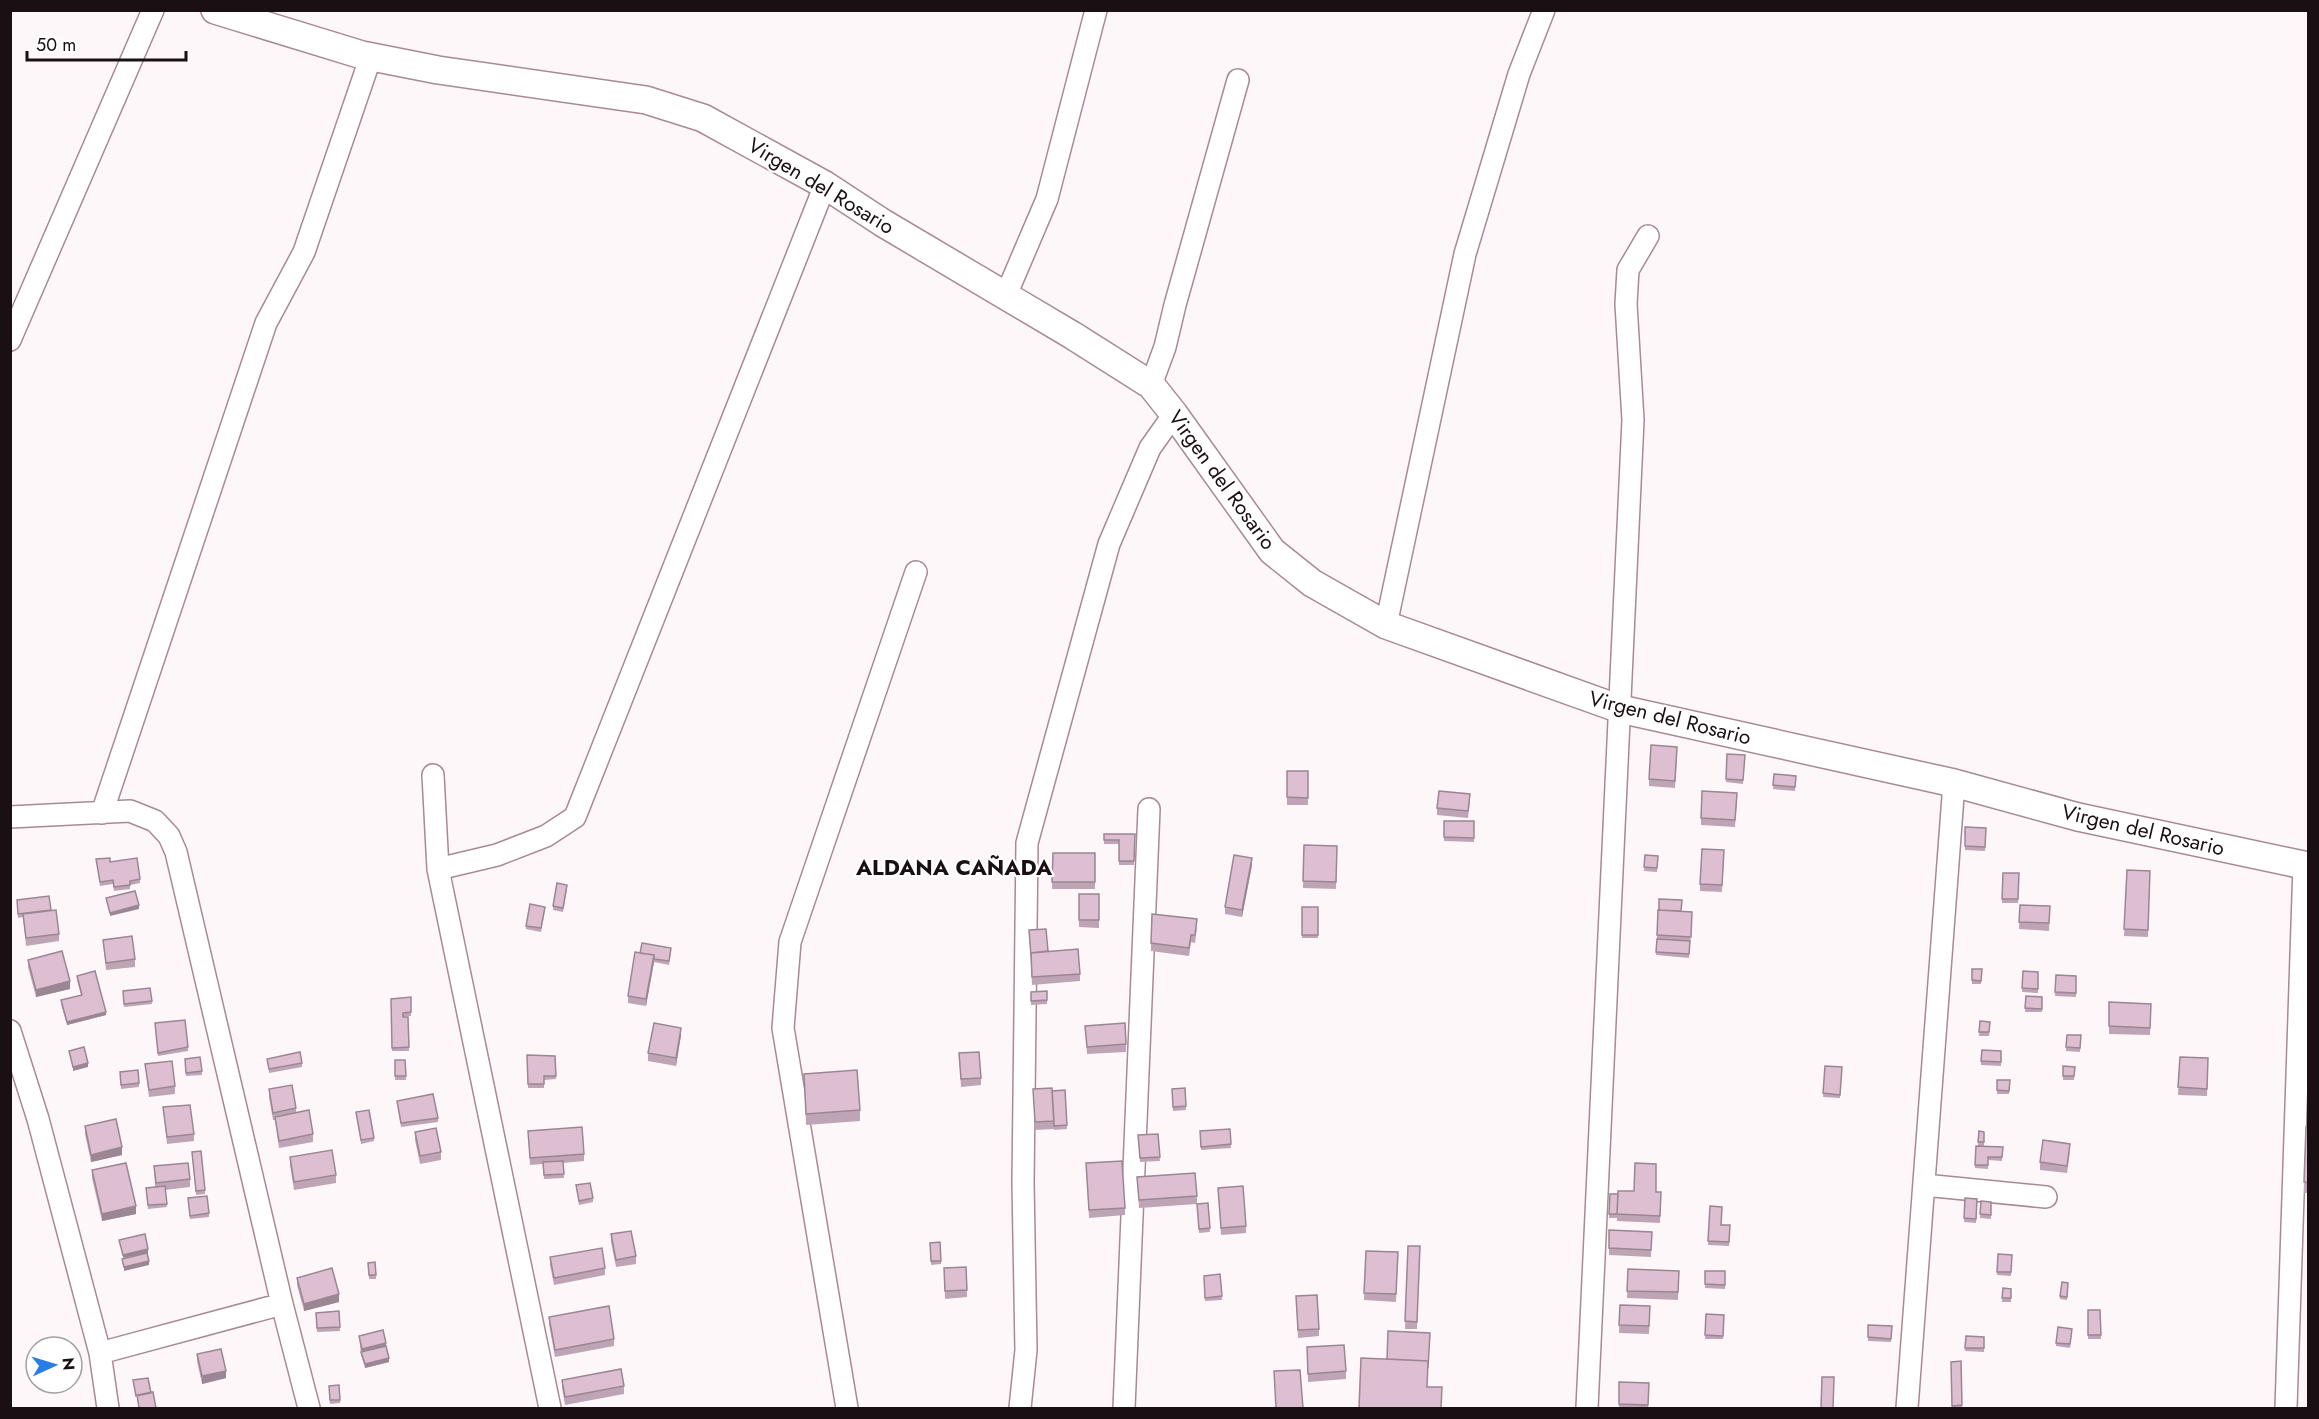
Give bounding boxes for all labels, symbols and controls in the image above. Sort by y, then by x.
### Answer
scale bar [27,24,186,62]
text: 50 m [36,32,76,58]
street label: Virgen del Rosario [742,130,900,242]
street label: Virgen del Rosario [1161,404,1283,556]
street label: Virgen del Rosario [1586,683,1754,753]
street label: Virgen del Rosario [2059,797,2227,863]
district label: ALDANA CAÑADA [855,851,1053,883]
north arrow [24,1335,84,1395]
text: N [57,1357,80,1371]

